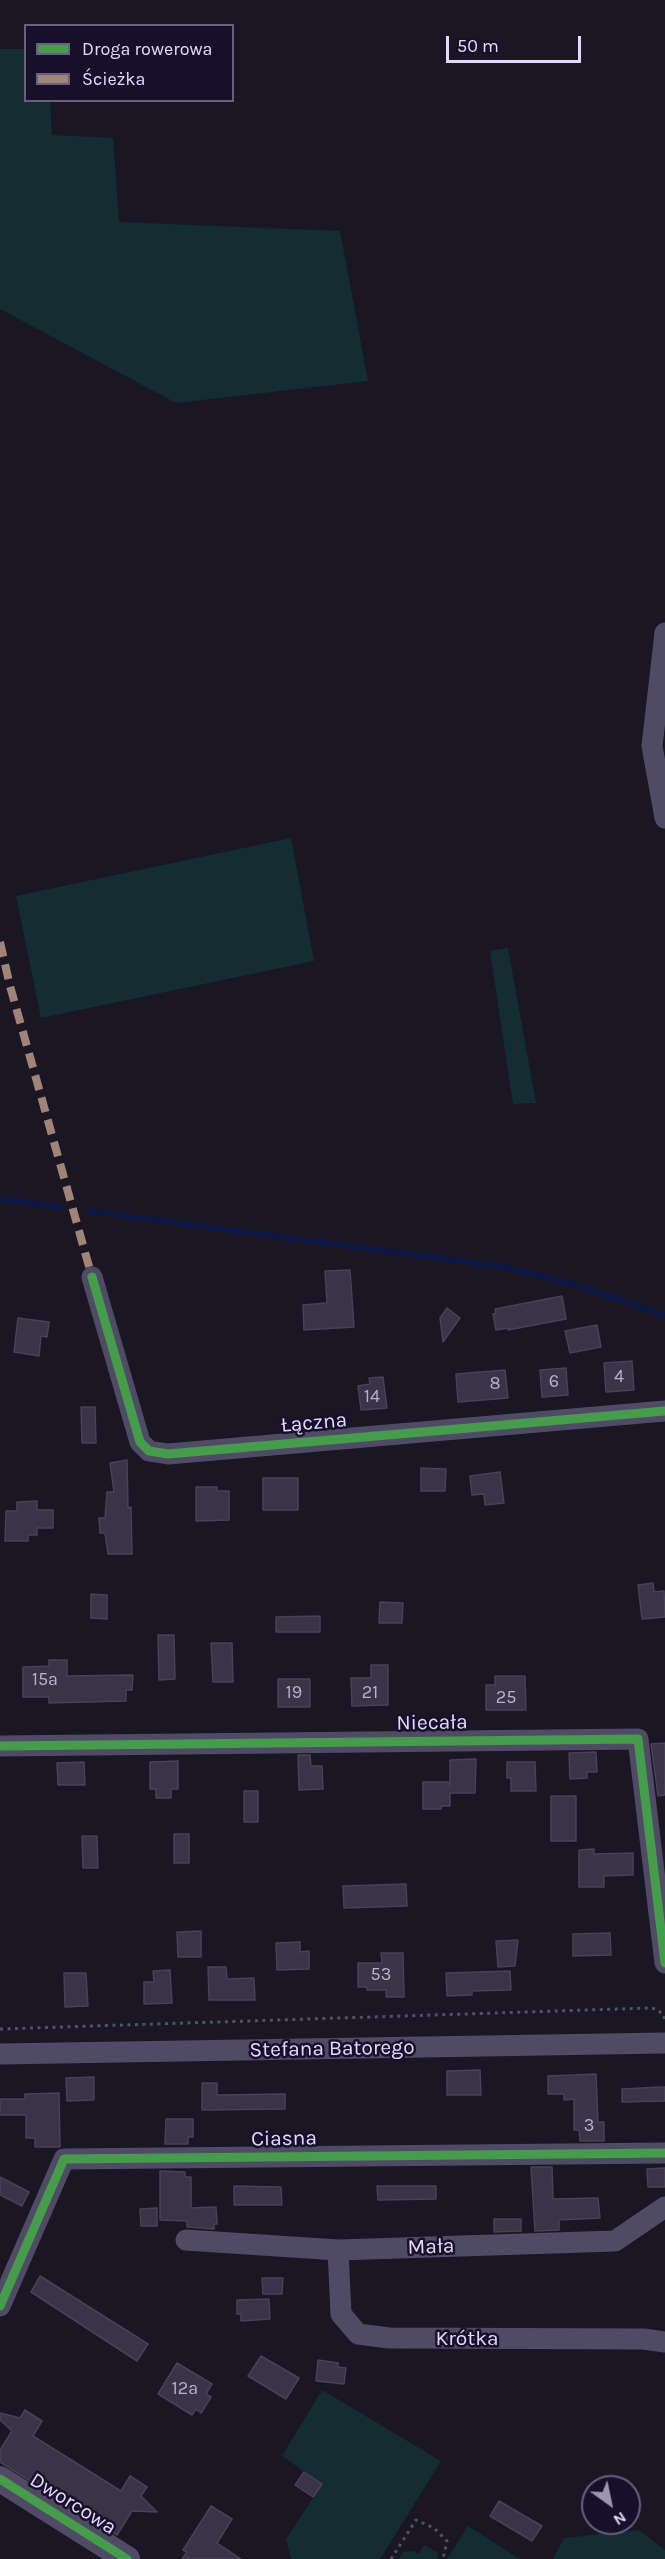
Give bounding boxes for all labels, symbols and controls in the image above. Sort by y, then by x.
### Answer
legend [24,24,234,102]
scale bar [449,24,584,62]
text: 50 m [457,35,499,57]
text: Droga rowerowa [82,38,213,60]
text: Ścieżka [82,68,145,90]
house number: 4 [614,1366,624,1388]
house number: 6 [549,1371,559,1393]
house number: 8 [489,1373,501,1395]
house number: 14 [364,1386,380,1408]
street label: Łączna [280,1408,348,1438]
house number: 15a [32,1669,58,1691]
house number: 19 [286,1682,302,1704]
house number: 21 [362,1682,378,1704]
house number: 25 [496,1687,516,1709]
street label: Niecała [396,1710,468,1736]
house number: 53 [371,1964,391,1986]
street label: Stefana Batorego [249,2035,415,2063]
house number: 3 [584,2115,594,2137]
street label: Ciasna [251,2126,317,2152]
street label: Mała [407,2234,455,2260]
street label: Krótka [435,2326,499,2352]
house number: 12a [172,2378,198,2400]
street label: Dworcowa [25,2468,121,2540]
north arrow [581,2475,641,2535]
text: N [610,2508,630,2530]

